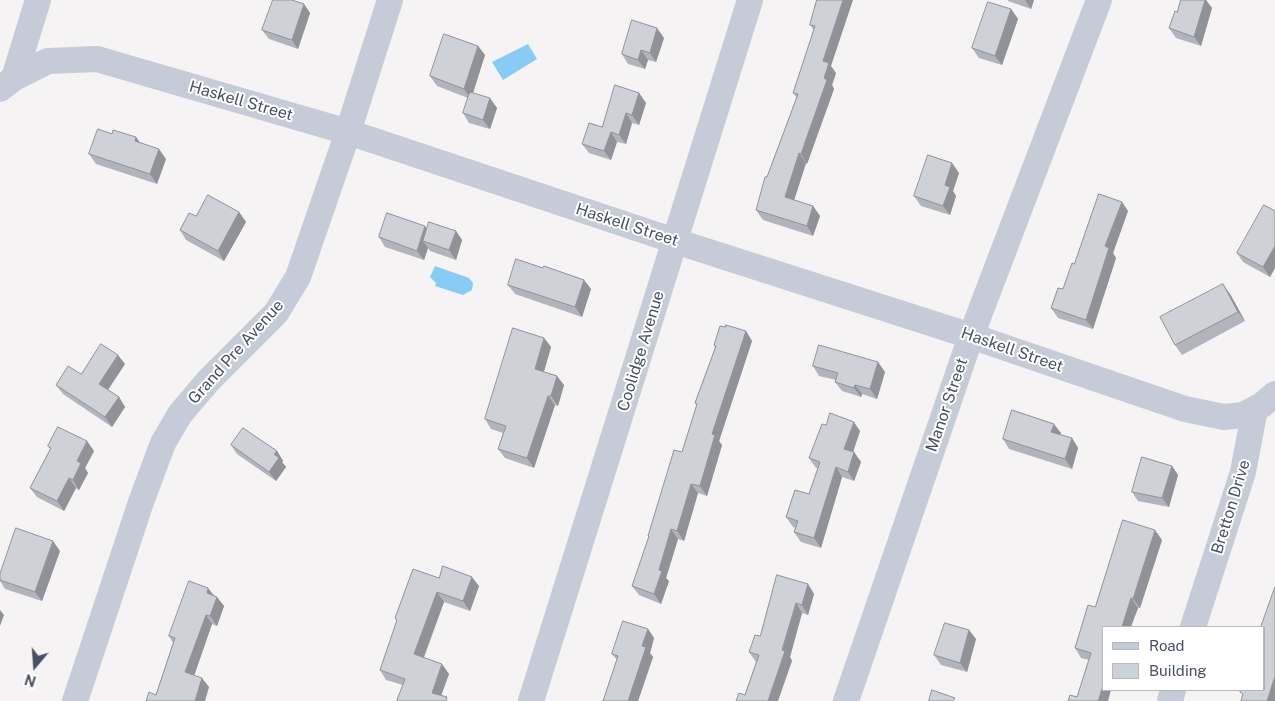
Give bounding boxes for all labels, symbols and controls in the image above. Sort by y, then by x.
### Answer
street label: Haskell Street [187,77,295,125]
street label: Haskell Street [573,199,681,251]
street label: Coolidge Avenue [614,288,668,414]
street label: Grand Pre Avenue [184,296,288,408]
street label: Haskell Street [958,324,1066,376]
street label: Manor Street [922,355,972,455]
street label: Bretton Drive [1208,458,1254,556]
legend [1102,626,1265,691]
text: Road [1149,637,1185,654]
north arrow [10,641,60,691]
text: Building [1149,662,1207,679]
text: N [23,671,38,690]

